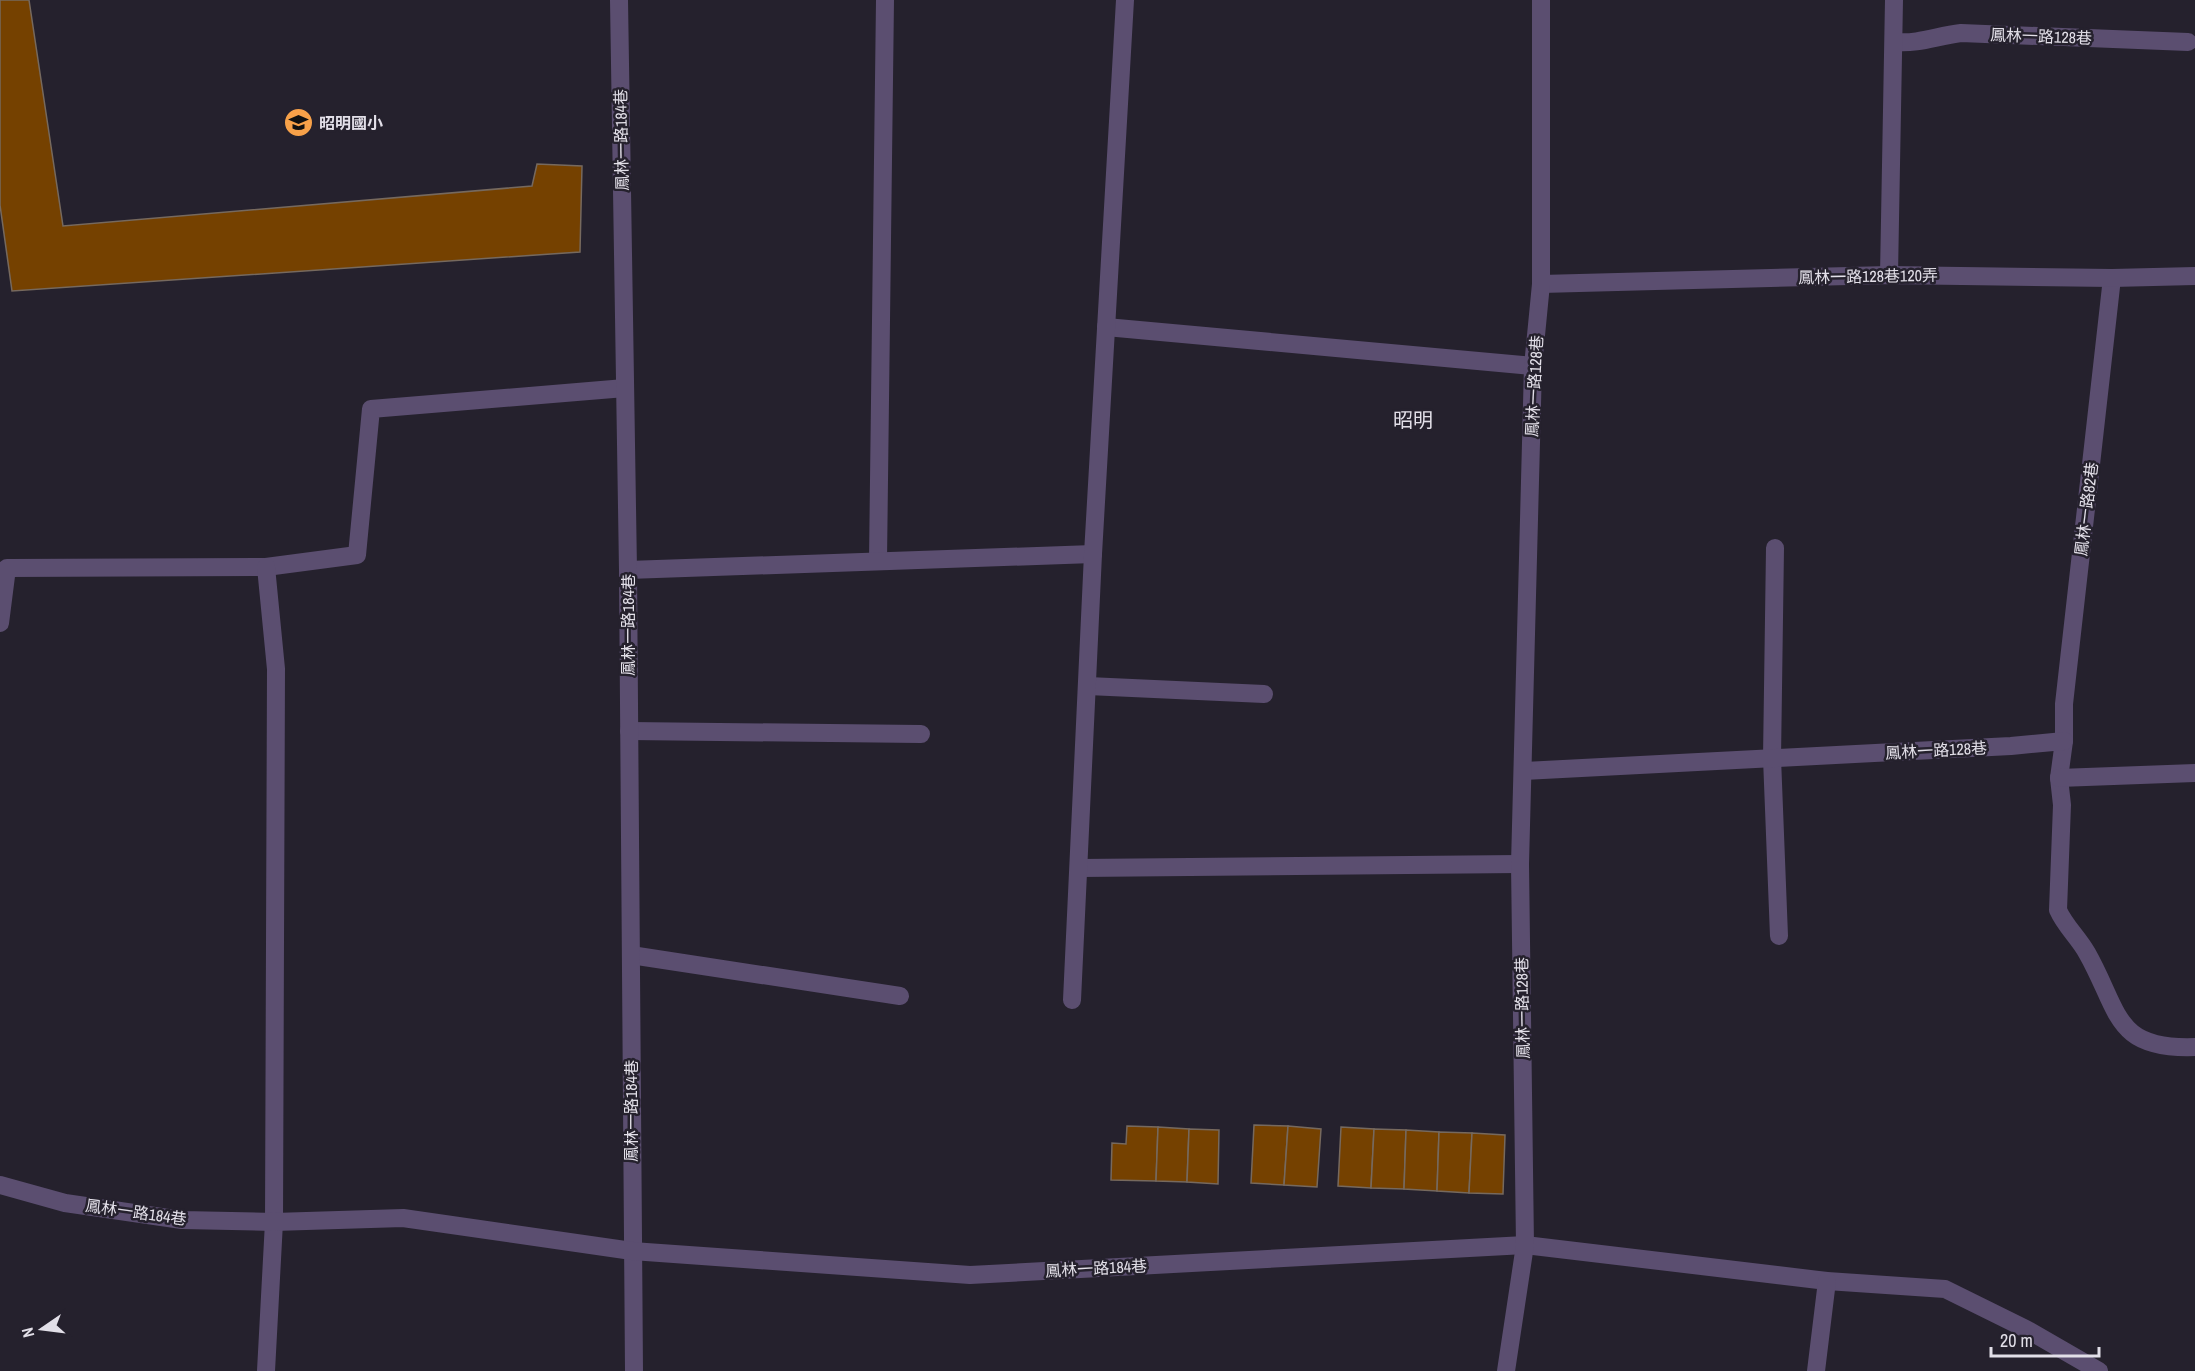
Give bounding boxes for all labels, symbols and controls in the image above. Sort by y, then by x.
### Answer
street label: 鳳林一路128巷 [1990,23,2092,49]
street label: 鳳林一路184巷 [609,89,633,191]
school or university icon: 昭明國小 [282,107,314,139]
place label: 昭明國小 [319,112,383,134]
street label: 鳳林一路128巷120弄 [1798,264,1938,288]
street label: 鳳林一路128巷 [1520,335,1548,437]
district label: 昭明 [1393,406,1433,433]
street label: 鳳林一路82巷 [2069,461,2103,557]
street label: 鳳林一路184巷 [617,574,639,676]
street label: 鳳林一路128巷 [1885,736,1987,764]
street label: 鳳林一路128巷 [1510,957,1534,1059]
street label: 鳳林一路184巷 [620,1060,642,1162]
street label: 鳳林一路184巷 [84,1194,188,1230]
street label: 鳳林一路184巷 [1045,1254,1147,1282]
north arrow [12,1299,72,1359]
scale bar [1991,1320,2099,1358]
text: N [16,1325,39,1340]
text: 20 m [2000,1328,2033,1353]

